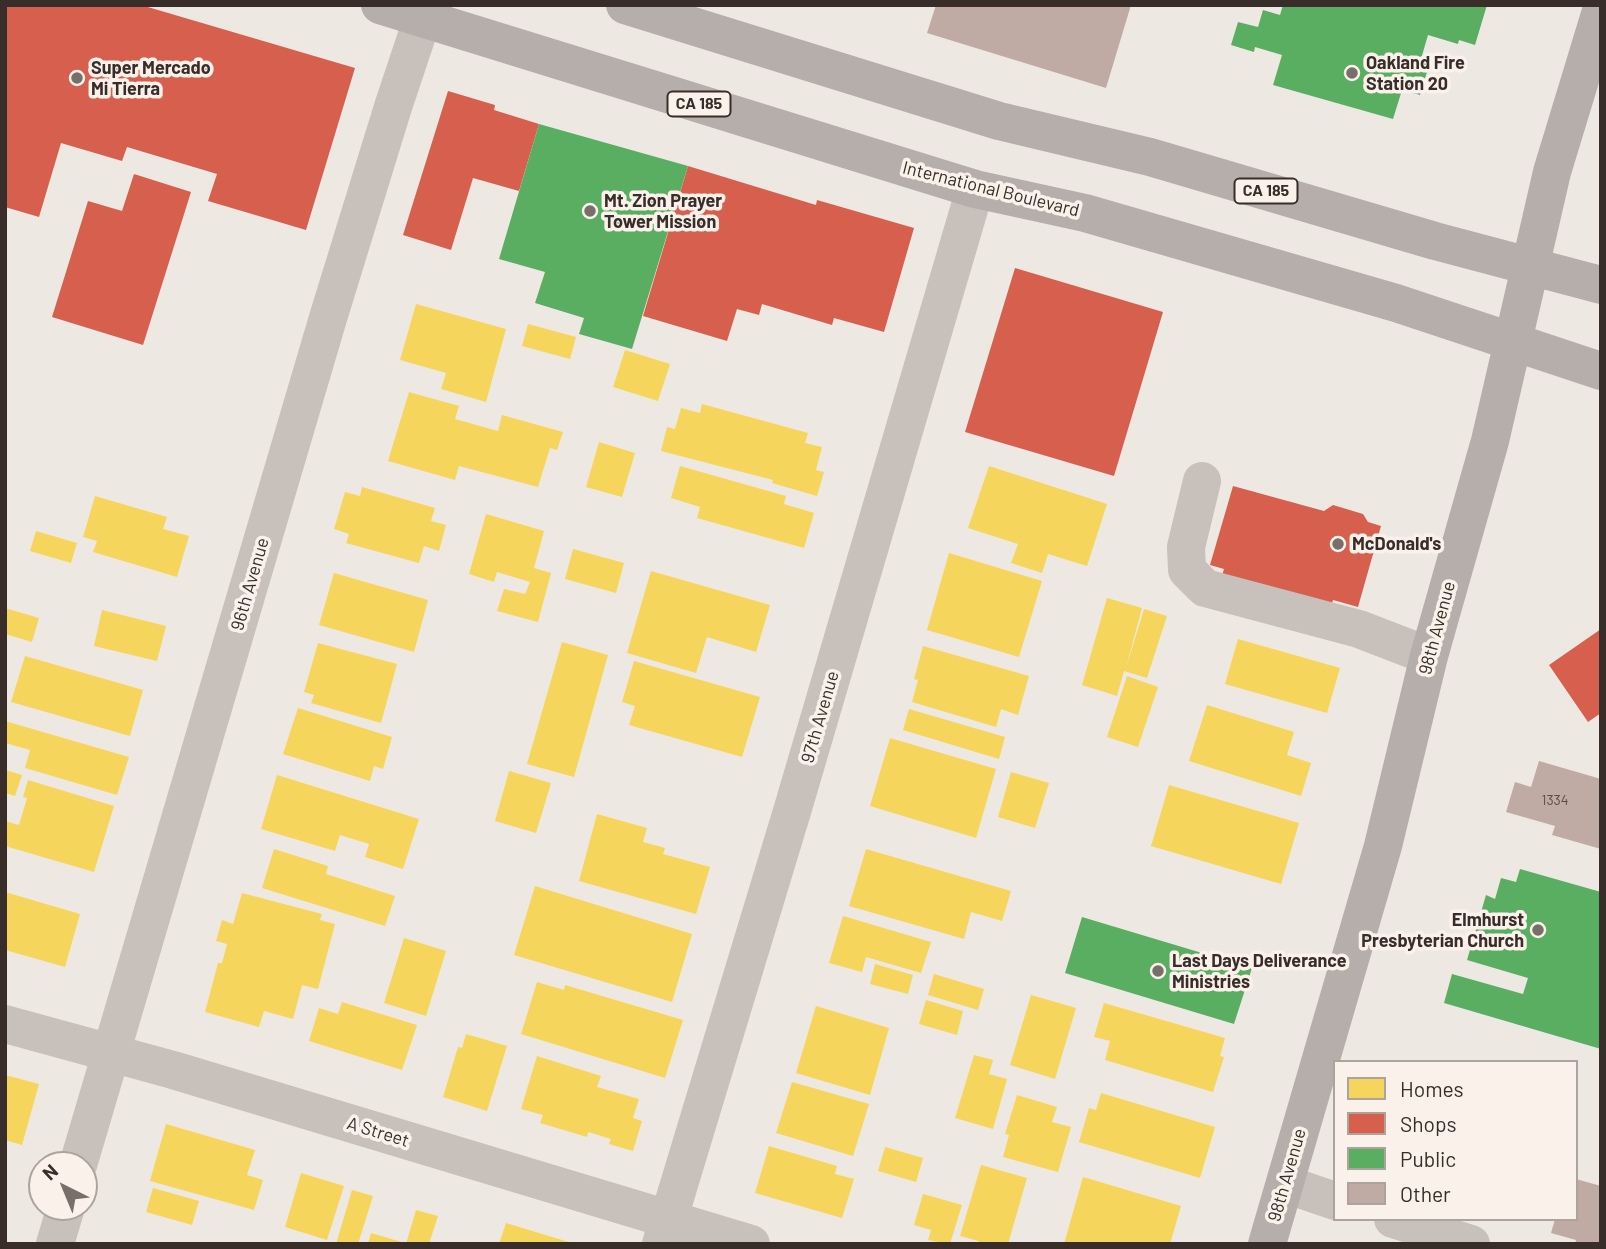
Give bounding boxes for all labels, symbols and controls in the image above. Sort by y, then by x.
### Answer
place label: Oakland Fire Station 20 [1366,52,1465,94]
place label: Super Mercado Mi Tierra [91,57,211,100]
marker: Oakland Fire Station 20 [1344,65,1360,81]
marker: Super Mercado Mi Tierra [69,70,85,86]
road number: CA 185 [668,92,730,116]
street label: International Boulevard [900,157,1082,221]
road number: CA 185 [1234,178,1298,204]
place label: Mt. Zion Prayer Tower Mission [604,190,722,232]
marker: Mt. Zion Prayer Tower Mission [582,203,598,219]
place label: McDonald's [1352,533,1441,555]
street label: 96th Avenue [226,535,274,633]
marker: McDonald's [1330,536,1346,552]
street label: 98th Avenue [1414,579,1460,677]
street label: 97th Avenue [797,668,843,766]
house number: 1334 [1541,792,1569,808]
place label: Elmhurst Presbyterian Church [1361,909,1524,951]
marker: Elmhurst Presbyterian Church [1530,922,1546,938]
place label: Last Days Deliverance Ministries [1172,950,1347,992]
marker: Last Days Deliverance Ministries [1150,963,1166,979]
legend [1333,1060,1578,1221]
text: Homes [1400,1076,1464,1101]
text: Shops [1400,1111,1457,1136]
street label: A Street [344,1112,412,1152]
street label: 98th Avenue [1263,1126,1311,1224]
text: Public [1400,1146,1456,1171]
north arrow [28,1151,98,1221]
text: N [37,1159,62,1184]
text: Other [1400,1181,1451,1206]

